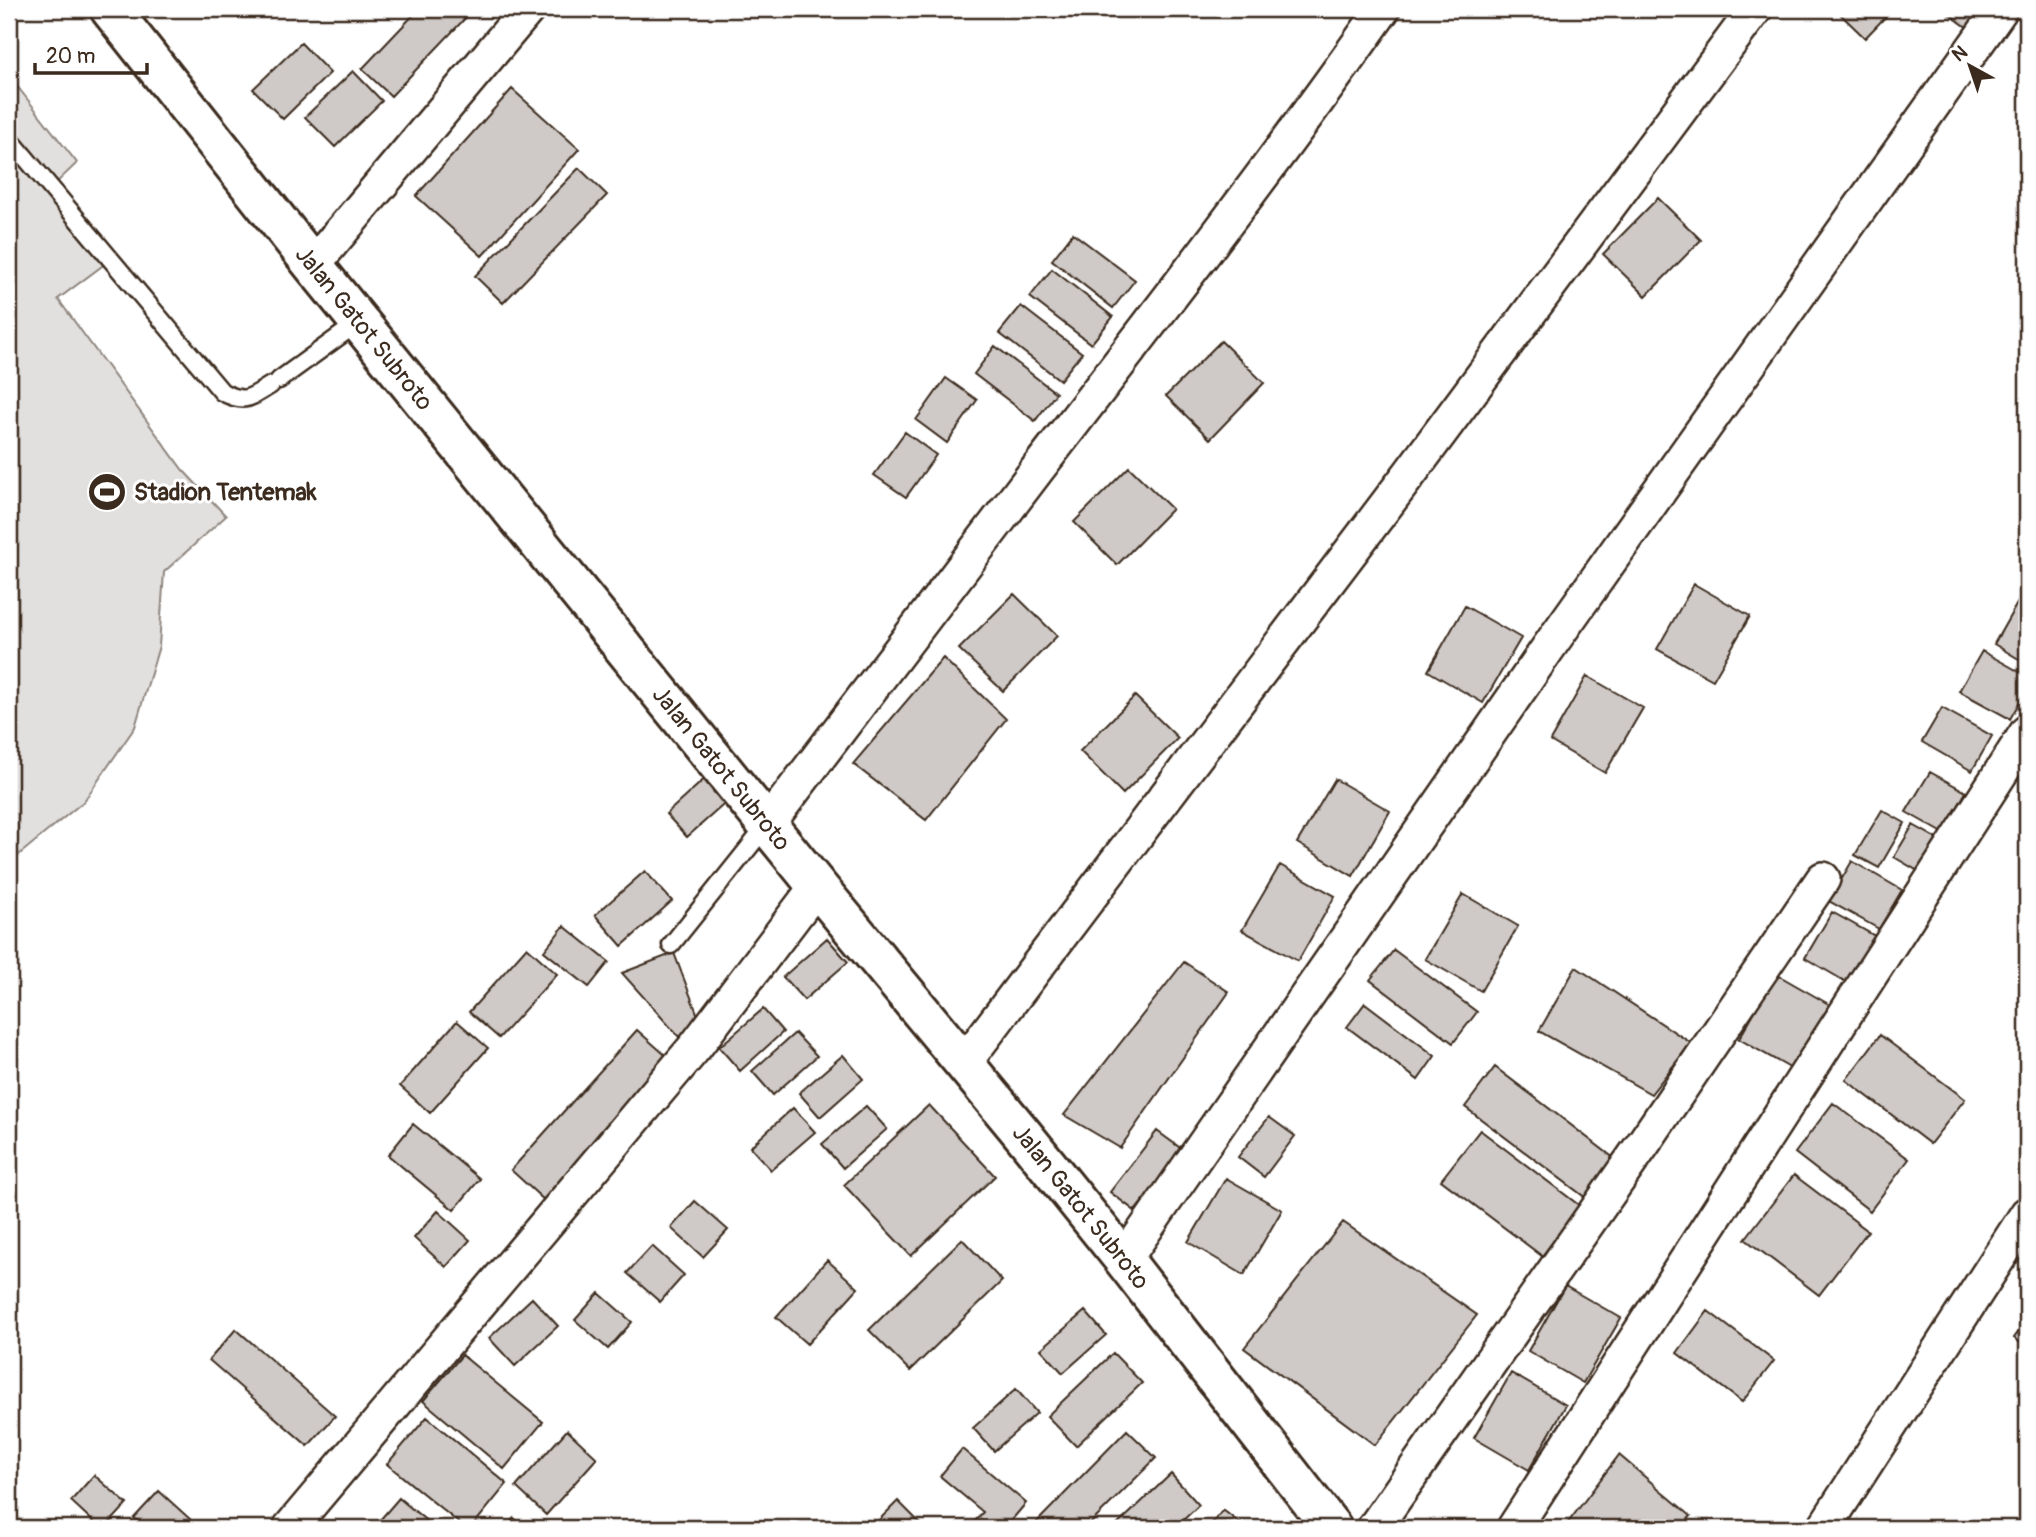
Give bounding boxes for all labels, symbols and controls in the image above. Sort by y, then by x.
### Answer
scale bar [35,32,147,76]
north arrow [1934,32,2004,102]
text: N [1947,40,1972,67]
text: 20 m [46,43,95,70]
street label: Jalan Gatot Subroto [289,240,439,416]
sports icon: Stadion Tentemak [86,471,128,513]
place label: Stadion Tentemak [134,478,318,507]
street label: Jalan Gatot Subroto [646,680,797,856]
street label: Jalan Gatot Subroto [1006,1119,1156,1295]

